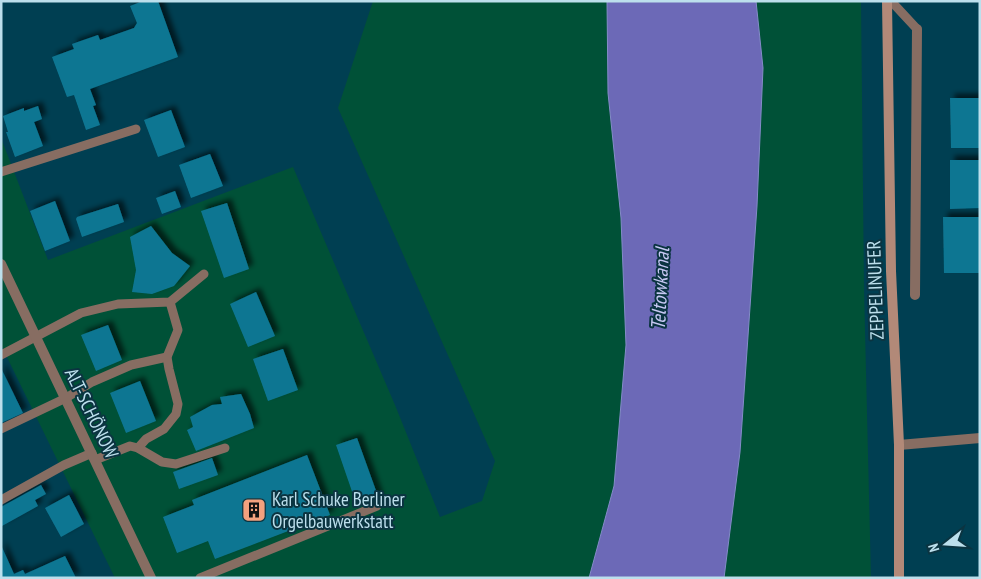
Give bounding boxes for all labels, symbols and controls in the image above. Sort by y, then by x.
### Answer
street label: ZEPPELINUFER [861,240,889,340]
water label: Teltowkanal [645,245,675,331]
street label: ALT-SCHÖNOW [60,364,124,462]
place label: Karl Schuke Berliner Orgelbauwerkstatt [272,487,406,533]
building icon: Karl Schuke Berliner Orgelbauwerkstatt [241,497,267,523]
north arrow [921,519,971,569]
text: N [924,542,943,554]

